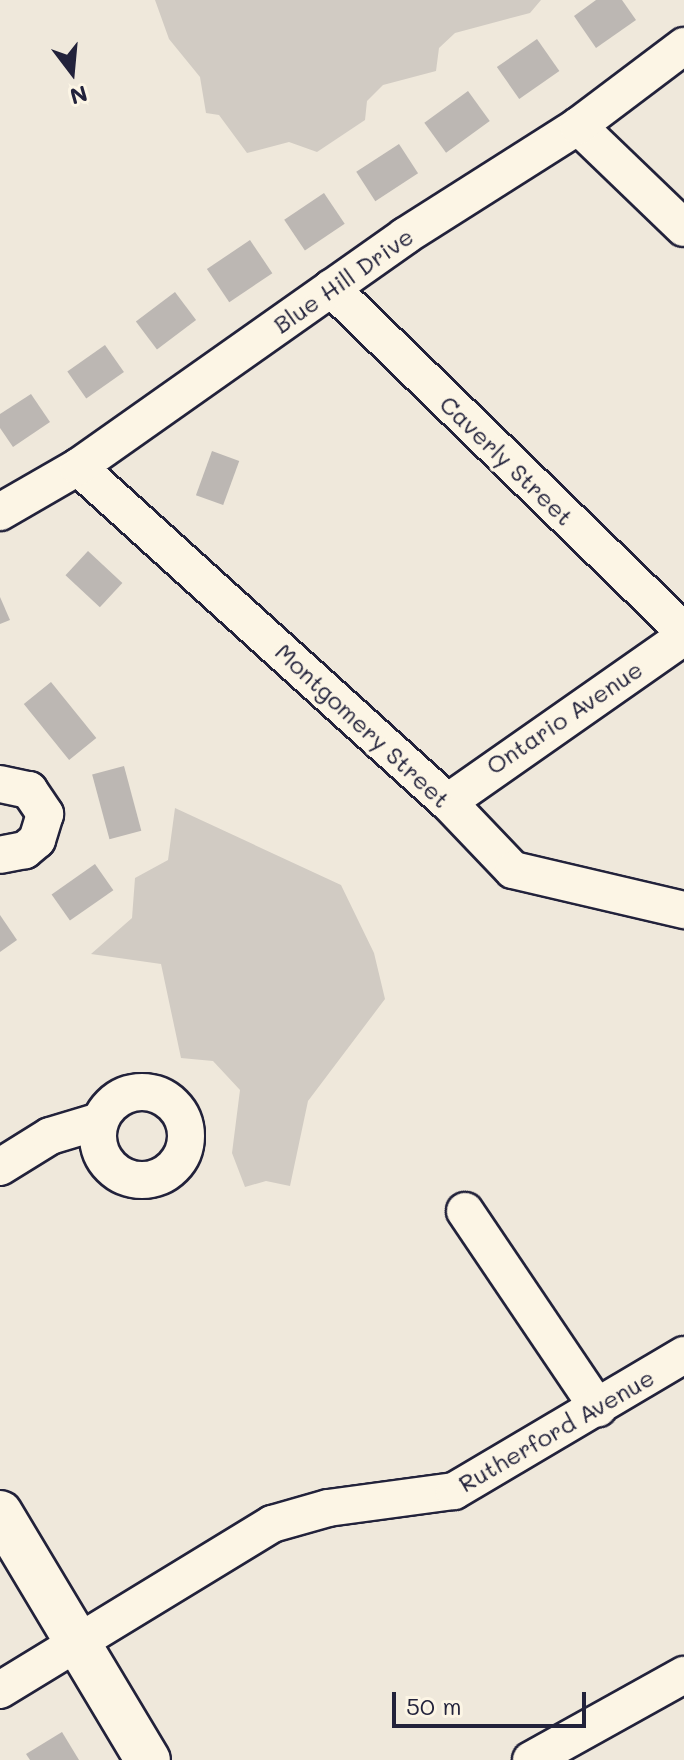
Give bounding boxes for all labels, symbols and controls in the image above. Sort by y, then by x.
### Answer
north arrow [32,32,112,112]
text: N [67,79,91,112]
street label: Blue Hill Drive [267,221,419,339]
street label: Caverly Street [434,389,580,531]
street label: Montgomery Street [270,637,456,813]
street label: Ontario Avenue [480,654,648,780]
street label: Rutherford Avenue [453,1362,659,1498]
scale bar [396,1676,590,1726]
text: 50 m [406,1690,462,1721]

